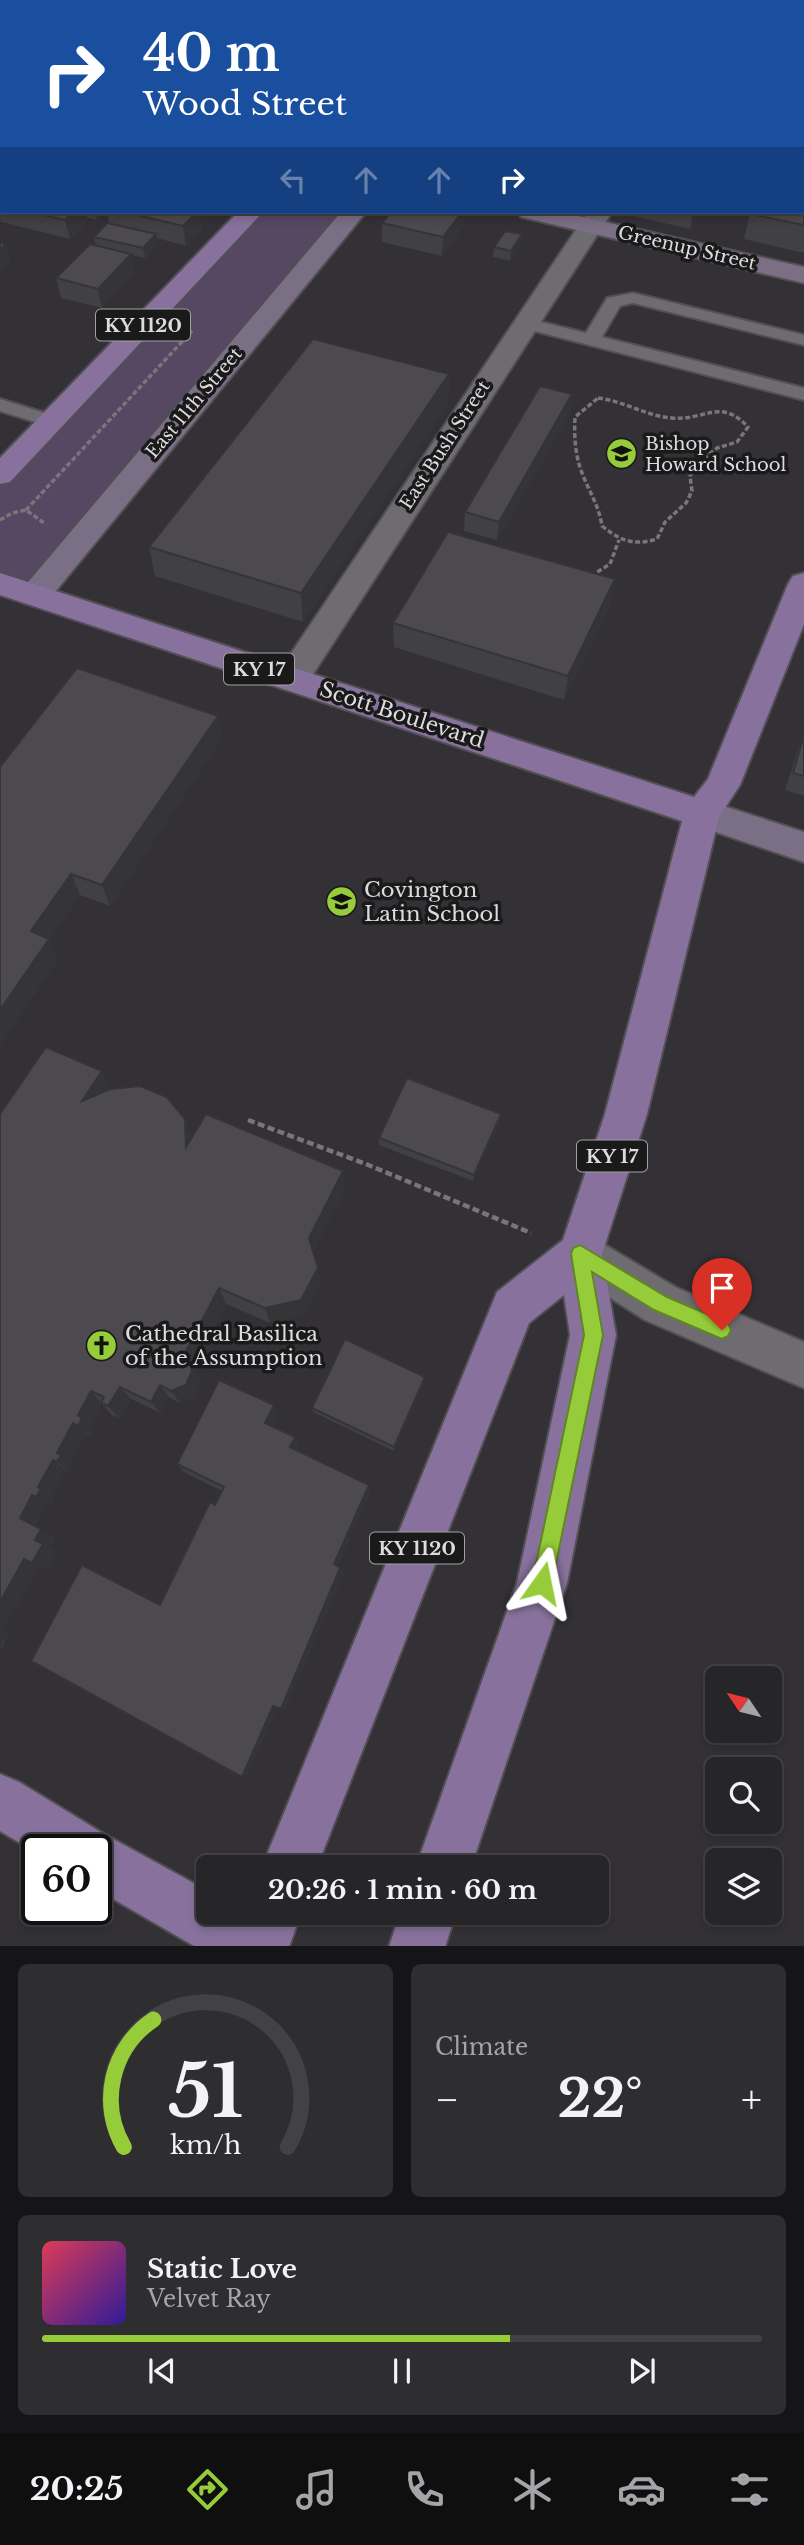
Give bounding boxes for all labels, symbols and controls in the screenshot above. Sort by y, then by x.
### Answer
text: 40 m [143,23,280,84]
icon: right [28,28,119,119]
text: Wood Street [143,84,347,124]
icon: left [274,161,312,199]
icon: ahead [347,161,385,199]
icon: ahead [420,161,458,199]
icon: right [493,161,531,199]
street label: Greenup Street [616,221,758,275]
road number: KY 1120 [96,310,190,340]
street label: East 11th Street [141,343,247,463]
street label: East Bush Street [395,376,495,513]
place label: Bishop Howard School [645,433,787,476]
school or university icon: Bishop Howard School [605,437,639,471]
road number: KY 17 [224,654,294,684]
street label: Scott Boulevard [317,676,487,754]
place label: Covington Latin School [364,877,500,927]
school or university icon: Covington Latin School [324,885,358,919]
road number: KY 17 [577,1140,647,1172]
pin [692,1258,752,1330]
icon: arrive [703,1269,741,1307]
place label: Cathedral Basilica of the Assumption [125,1321,322,1371]
church icon: Cathedral Basilica of the Assumption [85,1329,119,1363]
road number: KY 1120 [370,1532,464,1564]
position arrow [505,1546,579,1620]
north arrow [705,1666,782,1743]
map controls [705,1666,782,1925]
button: search [705,1757,782,1834]
speed limit sign: 60 [21,1834,112,1925]
button: layers [705,1848,782,1925]
text: 20:26 · 1 min · 60 m [268,1874,537,1906]
text: Climate [435,2033,528,2061]
text: 51 [168,2046,243,2137]
text: 22° [558,2067,643,2131]
text: − [435,2076,459,2123]
text: + [741,2076,762,2123]
text: km/h [170,2129,241,2160]
text: Static Love [147,2253,297,2285]
text: Velvet Ray [147,2285,271,2313]
icon: previous [143,2352,181,2390]
icon: pause [383,2352,421,2390]
icon: next [623,2352,661,2390]
icon: directions [183,2465,232,2514]
icon: music [292,2465,341,2514]
icon: phone [400,2465,449,2514]
icon: climate [508,2465,557,2514]
icon: car [617,2465,666,2514]
icon: filters [725,2465,774,2514]
text: 20:25 [30,2469,124,2509]

